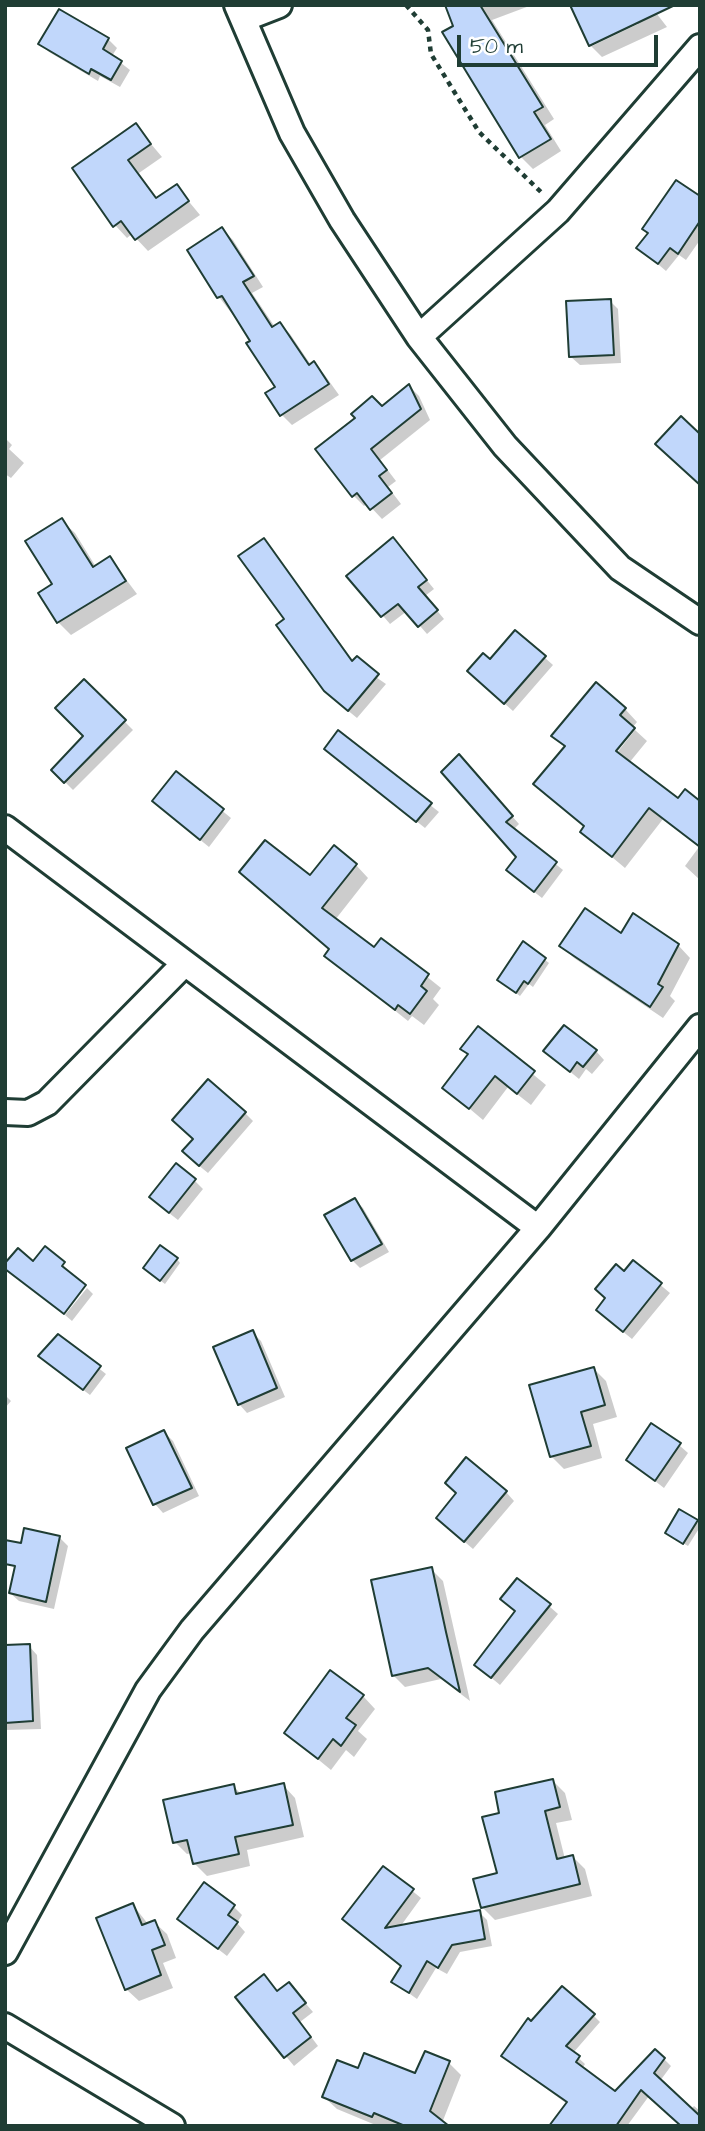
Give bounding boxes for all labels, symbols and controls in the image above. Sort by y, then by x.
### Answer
scale bar [460,21,661,65]
text: 50 m [470,32,523,61]

